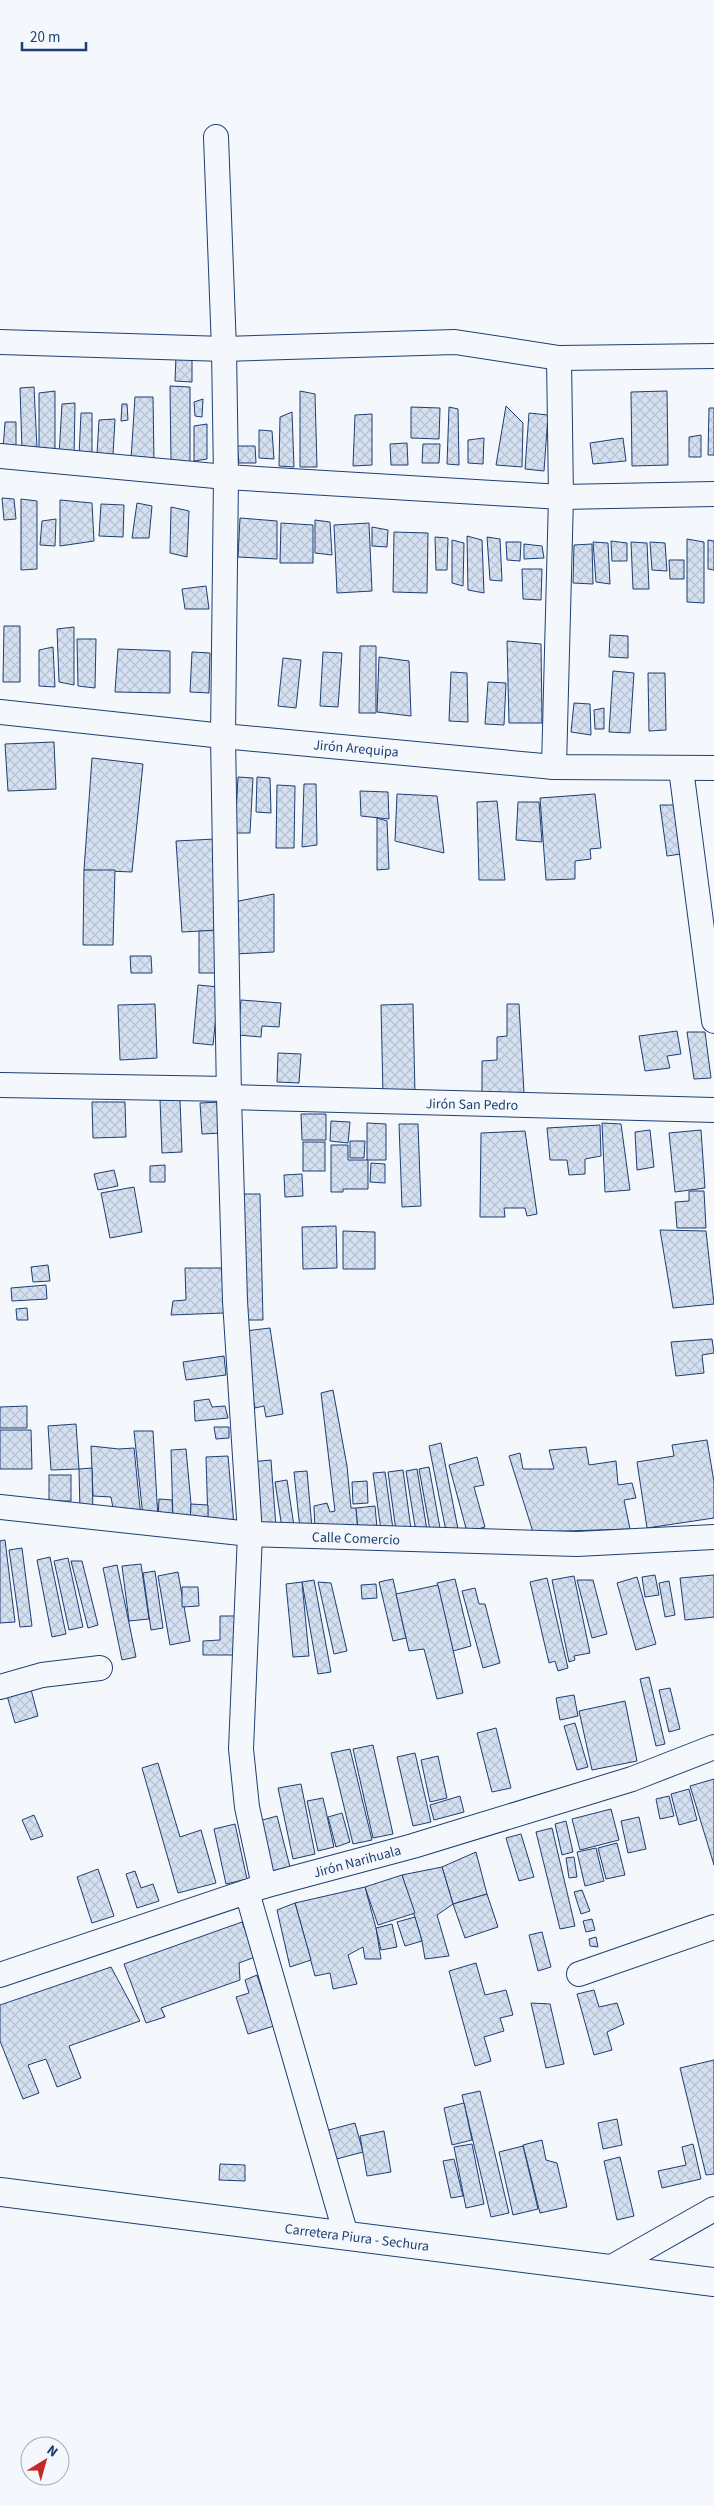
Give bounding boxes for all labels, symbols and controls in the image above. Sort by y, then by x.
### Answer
scale bar [22,20,86,52]
text: 20 m [30,27,60,48]
street label: Jirón Arequipa [312,735,399,763]
street label: Jirón San Pedro [426,1094,518,1116]
street label: Calle Comercio [312,1527,400,1551]
street label: Jirón Narihuala [311,1841,403,1883]
street label: Carretera Piura - Sechura [283,2219,430,2257]
north arrow [20,2436,70,2486]
text: N [42,2441,62,2462]

